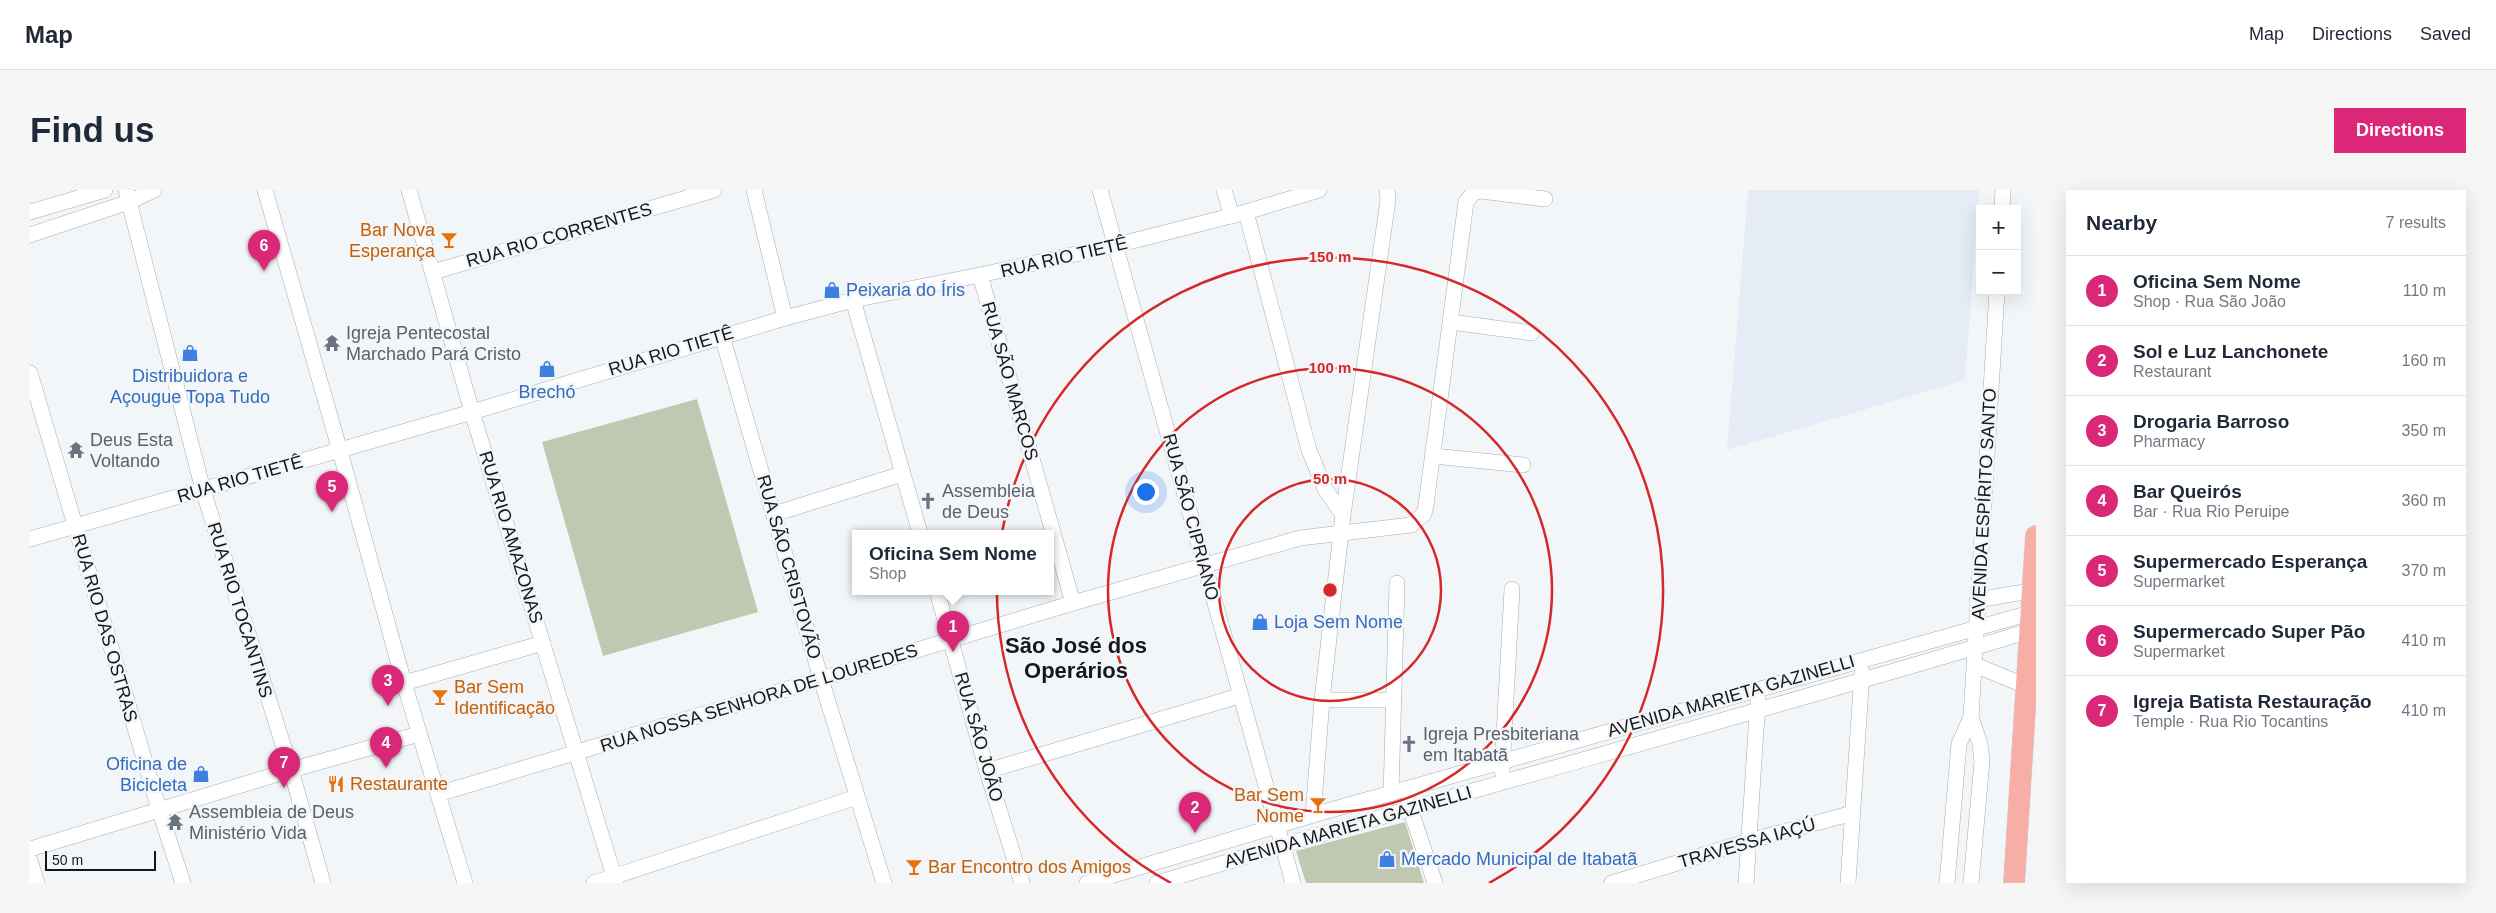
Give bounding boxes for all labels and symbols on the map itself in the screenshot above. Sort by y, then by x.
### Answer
street label: RUA RIO CORRENTES [464,199,654,271]
place label: Bar Nova Esperança [349,220,436,261]
pin: 6 [248,230,280,271]
bar icon: Bar Nova Esperança [439,230,459,250]
street label: RUA RIO TIETÊ [999,233,1129,281]
text: 150 m [1309,248,1351,265]
shop icon: Peixaria do Íris [822,280,842,300]
place label: Peixaria do Íris [846,280,965,300]
street label: RUA SÃO MARCOS [978,299,1043,463]
street label: RUA RIO TIETÊ [606,322,736,380]
place label: Igreja Pentecostal Marchado Pará Cristo [346,323,521,364]
temple icon: Igreja Pentecostal Marchado Pará Cristo [322,333,342,353]
shop icon: Distribuidora e Açougue Topa Tudo [180,343,200,363]
shop icon: Brechó [537,359,557,379]
text: 100 m [1309,359,1351,376]
place label: Distribuidora e Açougue Topa Tudo [110,366,270,407]
place label: Brechó [518,382,576,402]
street label: AVENIDA ESPÍRITO SANTO [1968,388,2000,620]
place label: Deus Esta Voltando [90,430,174,471]
street label: RUA SÃO CIPRIANO [1159,431,1224,603]
temple icon: Deus Esta Voltando [66,440,86,460]
street label: RUA RIO AMAZONAS [475,448,547,626]
street label: RUA RIO TIETÊ [175,452,305,506]
text: 50 m [1313,470,1347,487]
pin: 5 [316,471,348,512]
street label: RUA SÃO CRISTOVÃO [753,472,826,661]
your location [1133,479,1159,505]
place label: Assembleia de Deus [942,481,1036,522]
church icon: Assembleia de Deus [918,491,938,511]
street label: RUA RIO TOCANTINS [204,520,276,700]
street label: RUA RIO DAS OSTRAS [69,531,141,725]
centre of rings [1321,581,1339,599]
pin: 1 [937,611,969,652]
shop icon: Loja Sem Nome [1250,612,1270,632]
place label: Loja Sem Nome [1274,612,1403,632]
district label: São José dos Operários [1005,633,1147,683]
street label: RUA NOSSA SENHORA DE LOUREDES [598,640,920,756]
street label: AVENIDA MARIETA GAZINELLI [1605,651,1857,741]
pin: 3 [372,665,404,706]
street label: RUA SÃO JOÃO [951,670,1008,804]
place label: Bar Sem Identificação [454,677,555,718]
bar icon: Bar Sem Identificação [430,687,450,707]
place label: Igreja Presbiteriana em Itabatã [1423,724,1580,765]
pin: 4 [370,727,402,768]
church icon: Igreja Presbiteriana em Itabatã [1399,734,1419,754]
pin: 7 [268,747,300,788]
place label: Oficina de Bicicleta [106,754,188,795]
shop icon: Oficina de Bicicleta [191,764,211,784]
restaurant icon: Restaurante [326,774,346,794]
place label: Restaurante [350,774,448,794]
street label: AVENIDA MARIETA GAZINELLI [1222,782,1474,872]
place label: Bar Sem Nome [1234,785,1304,826]
pin: 2 [1179,792,1211,833]
bar icon: Bar Sem Nome [1308,795,1328,815]
place label: Assembleia de Deus Ministério Vida [189,802,354,843]
temple icon: Assembleia de Deus Ministério Vida [165,812,185,832]
street label: TRAVESSA IAÇÚ [1676,813,1818,872]
scale bar [45,848,156,871]
shop icon: Mercado Municipal de Itabatã [1377,849,1397,869]
place label: Mercado Municipal de Itabatã [1401,849,1638,869]
bar icon: Bar Encontro dos Amigos [904,857,924,877]
place label: Bar Encontro dos Amigos [928,857,1131,877]

